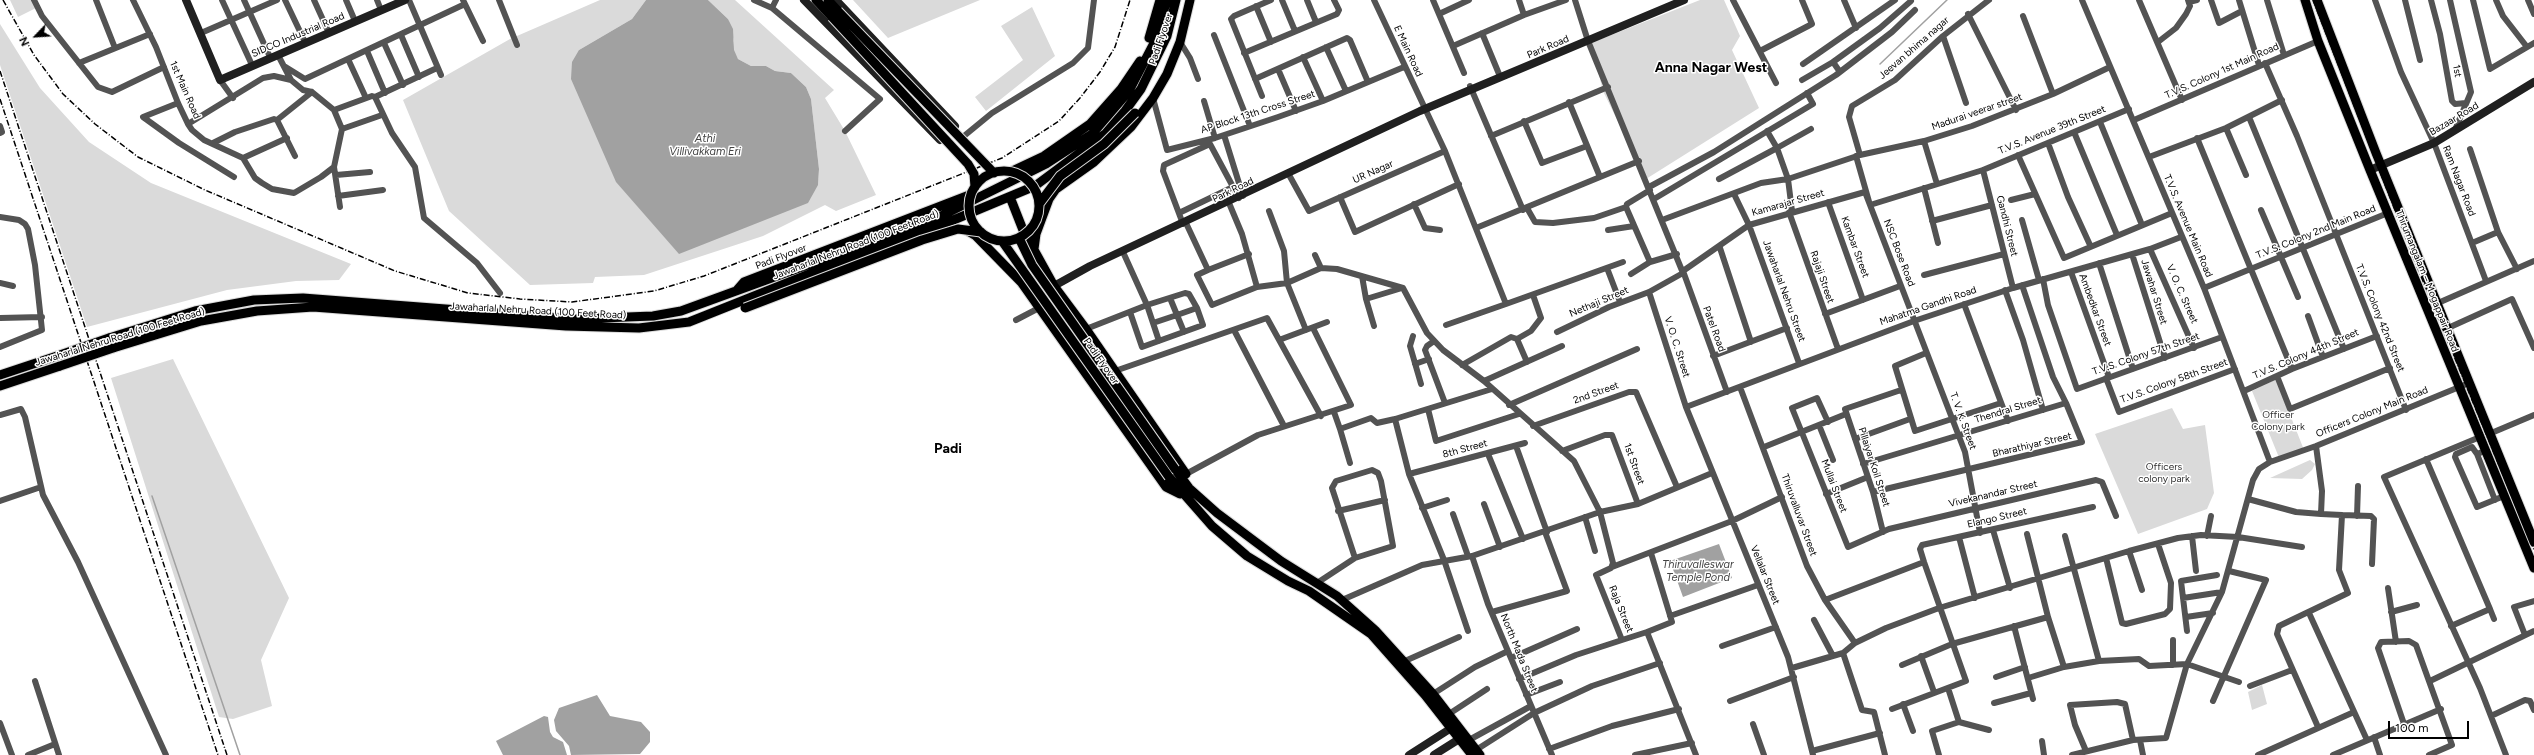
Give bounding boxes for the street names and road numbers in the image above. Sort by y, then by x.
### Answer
street label: SIDCO Industrial Road [250,10,346,60]
street label: Padi Flyover [1147,12,1175,66]
street label: Jeevan bhima nagar [1876,14,1952,82]
street label: E Main Road [1391,23,1425,79]
street label: Park Road [1525,33,1571,61]
street label: T.V.S. Colony 1st Main Road [2163,40,2281,102]
street label: 1st Main Road [167,59,203,121]
street label: 1st [2450,64,2464,78]
street label: AP Block 13th Cross Street [1199,88,1317,136]
street label: Madurai veerar street [1930,91,2024,133]
street label: Bazaar Road [2427,100,2481,138]
street label: T.V.S. Avenue 39th Street [1997,103,2107,157]
street label: Ram Nagar Road [2440,144,2478,218]
street label: UR Nagar [1351,158,1395,186]
street label: T.V.S. Avenue Main Road [2161,173,2215,279]
street label: Park Road [1210,175,1256,205]
street label: Kamarajar Street [1750,187,1826,219]
street label: Gandhi Street [1994,194,2020,258]
street label: T.V.S. Colony 2nd Main Road [2254,202,2378,262]
street label: Jawaharlal Nehru Road (100 Feet Road) [771,208,941,282]
street label: Thirumangalam – Mogappair Road [2393,208,2461,354]
street label: Kambar Street [1838,215,1872,279]
street label: NSC Bose Road [1881,218,1917,288]
street label: Jawaharlal Nehru Street [1760,239,1808,343]
street label: Padi Flyover [754,242,808,272]
street label: Rajaji Street [1807,249,1837,305]
street label: Jawahar Street [2138,258,2170,326]
street label: T.V.S. Colony 42nd Street [2353,262,2407,374]
street label: V. O. C. Street [2164,263,2200,325]
street label: Ambedkar Street [2076,272,2114,348]
street label: Nethaji Street [1568,284,1630,320]
street label: Mahatma Gandhi Road [1878,284,1978,328]
street label: Jawaharlal Nehru Road (100 Feet Road) [449,300,627,322]
street label: Jawaharlal Nehru Road (100 Feet Road) [34,305,206,369]
street label: Patel Road [1700,305,1728,353]
street label: V. O. C. Street [1661,315,1693,379]
street label: T.V.S. Colony 44th Street [2251,326,2361,382]
street label: T.V.S. Colony 57th Street [2091,330,2201,378]
street label: Padi Flyover [1081,336,1121,386]
street label: T.V.S. Colony 58th Street [2119,356,2229,406]
street label: 2nd Street [1572,379,1620,407]
street label: Officers Colony Main Road [2314,384,2430,440]
street label: T. V. K. Street [1947,391,1979,451]
street label: Thendral Street [1973,394,2043,426]
street label: Pillaiyar Koil Street [1855,426,1893,508]
street label: Bharathiyar Street [1991,430,2073,460]
street label: 8th Street [1441,437,1489,461]
street label: 1st Street [1621,442,1647,486]
street label: Mullai Street [1818,458,1850,514]
street label: Thiruvalluvar Street [1779,472,1819,558]
street label: Vivekanandar Street [1947,478,2039,510]
street label: Elango Street [1966,505,2028,531]
street label: Vellalar Street [1748,544,1782,606]
street label: Raja Street [1606,584,1636,634]
street label: North Mada Street [1498,612,1540,694]

